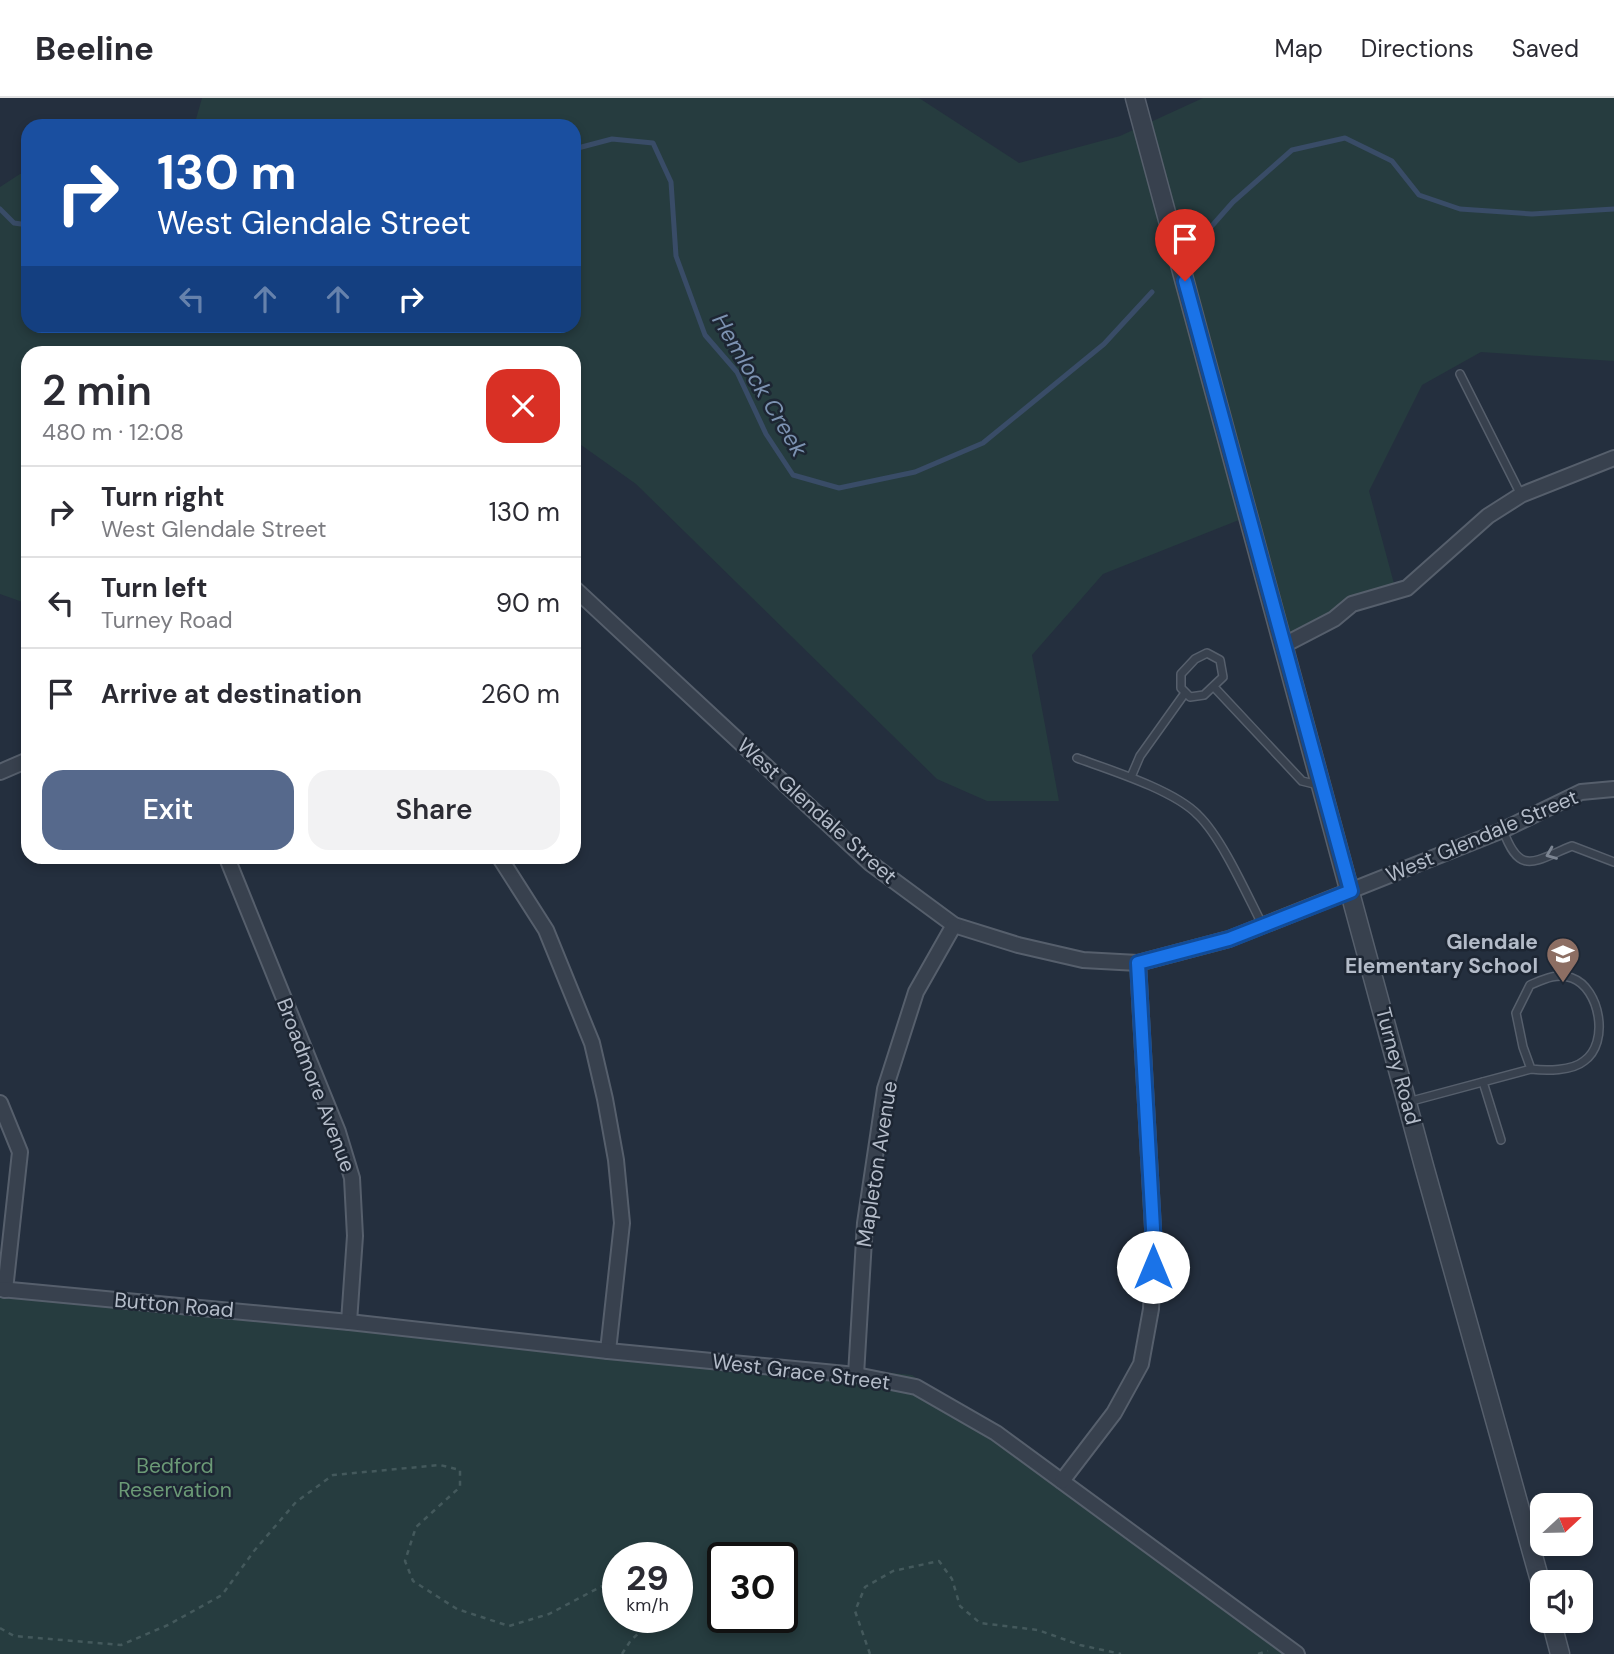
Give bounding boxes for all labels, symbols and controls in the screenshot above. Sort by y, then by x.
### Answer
text: Beeline [35,27,154,70]
text: Map [1275,33,1323,64]
text: Directions [1361,33,1474,64]
text: Saved [1512,33,1579,64]
text: 130 m [157,140,297,204]
icon: right [42,147,133,238]
text: West Glendale Street [157,202,471,244]
pin [1155,209,1215,281]
icon: arrive [1166,220,1204,258]
icon: left [173,280,211,318]
icon: ahead [246,280,284,318]
icon: ahead [319,280,357,318]
icon: right [392,280,430,318]
water label: Hemlock Creek [705,308,815,462]
text: 2 min [42,363,152,418]
button: close [486,369,560,443]
text: 480 m · 12:08 [42,417,184,447]
text: Turn right [101,480,225,514]
icon: right [42,493,80,531]
text: 130 m [489,495,560,529]
text: West Glendale Street [101,514,327,544]
text: Turn left [101,571,208,605]
icon: left [42,584,80,622]
text: 90 m [496,586,560,620]
text: Turney Road [101,605,233,635]
icon: arrive [42,675,80,713]
text: Arrive at destination [101,677,362,711]
text: 260 m [481,677,560,711]
street label: West Glendale Street [731,732,903,890]
button: Exit [42,770,294,850]
button: Share [308,770,560,850]
street label: West Glendale Street [1382,783,1582,889]
one-way arrow [1545,846,1557,860]
place label: Glendale Elementary School [1345,928,1538,980]
school or university icon: Glendale Elementary School [1544,935,1582,984]
street label: Broadmore Avenue [270,994,362,1176]
street label: Turney Road [1369,1004,1427,1128]
street label: Mapleton Avenue [850,1079,904,1249]
position arrow [1116,1230,1190,1304]
street label: Button Road [113,1286,235,1324]
street label: West Grace Street [710,1347,892,1397]
park label: Bedford Reservation [118,1452,232,1504]
north arrow [1530,1493,1592,1556]
map controls [1530,1493,1593,1633]
speed limit sign: 30 [707,1542,798,1633]
text: 29 [626,1555,669,1601]
button: sound [1530,1570,1593,1633]
text: km/h [626,1593,669,1617]

